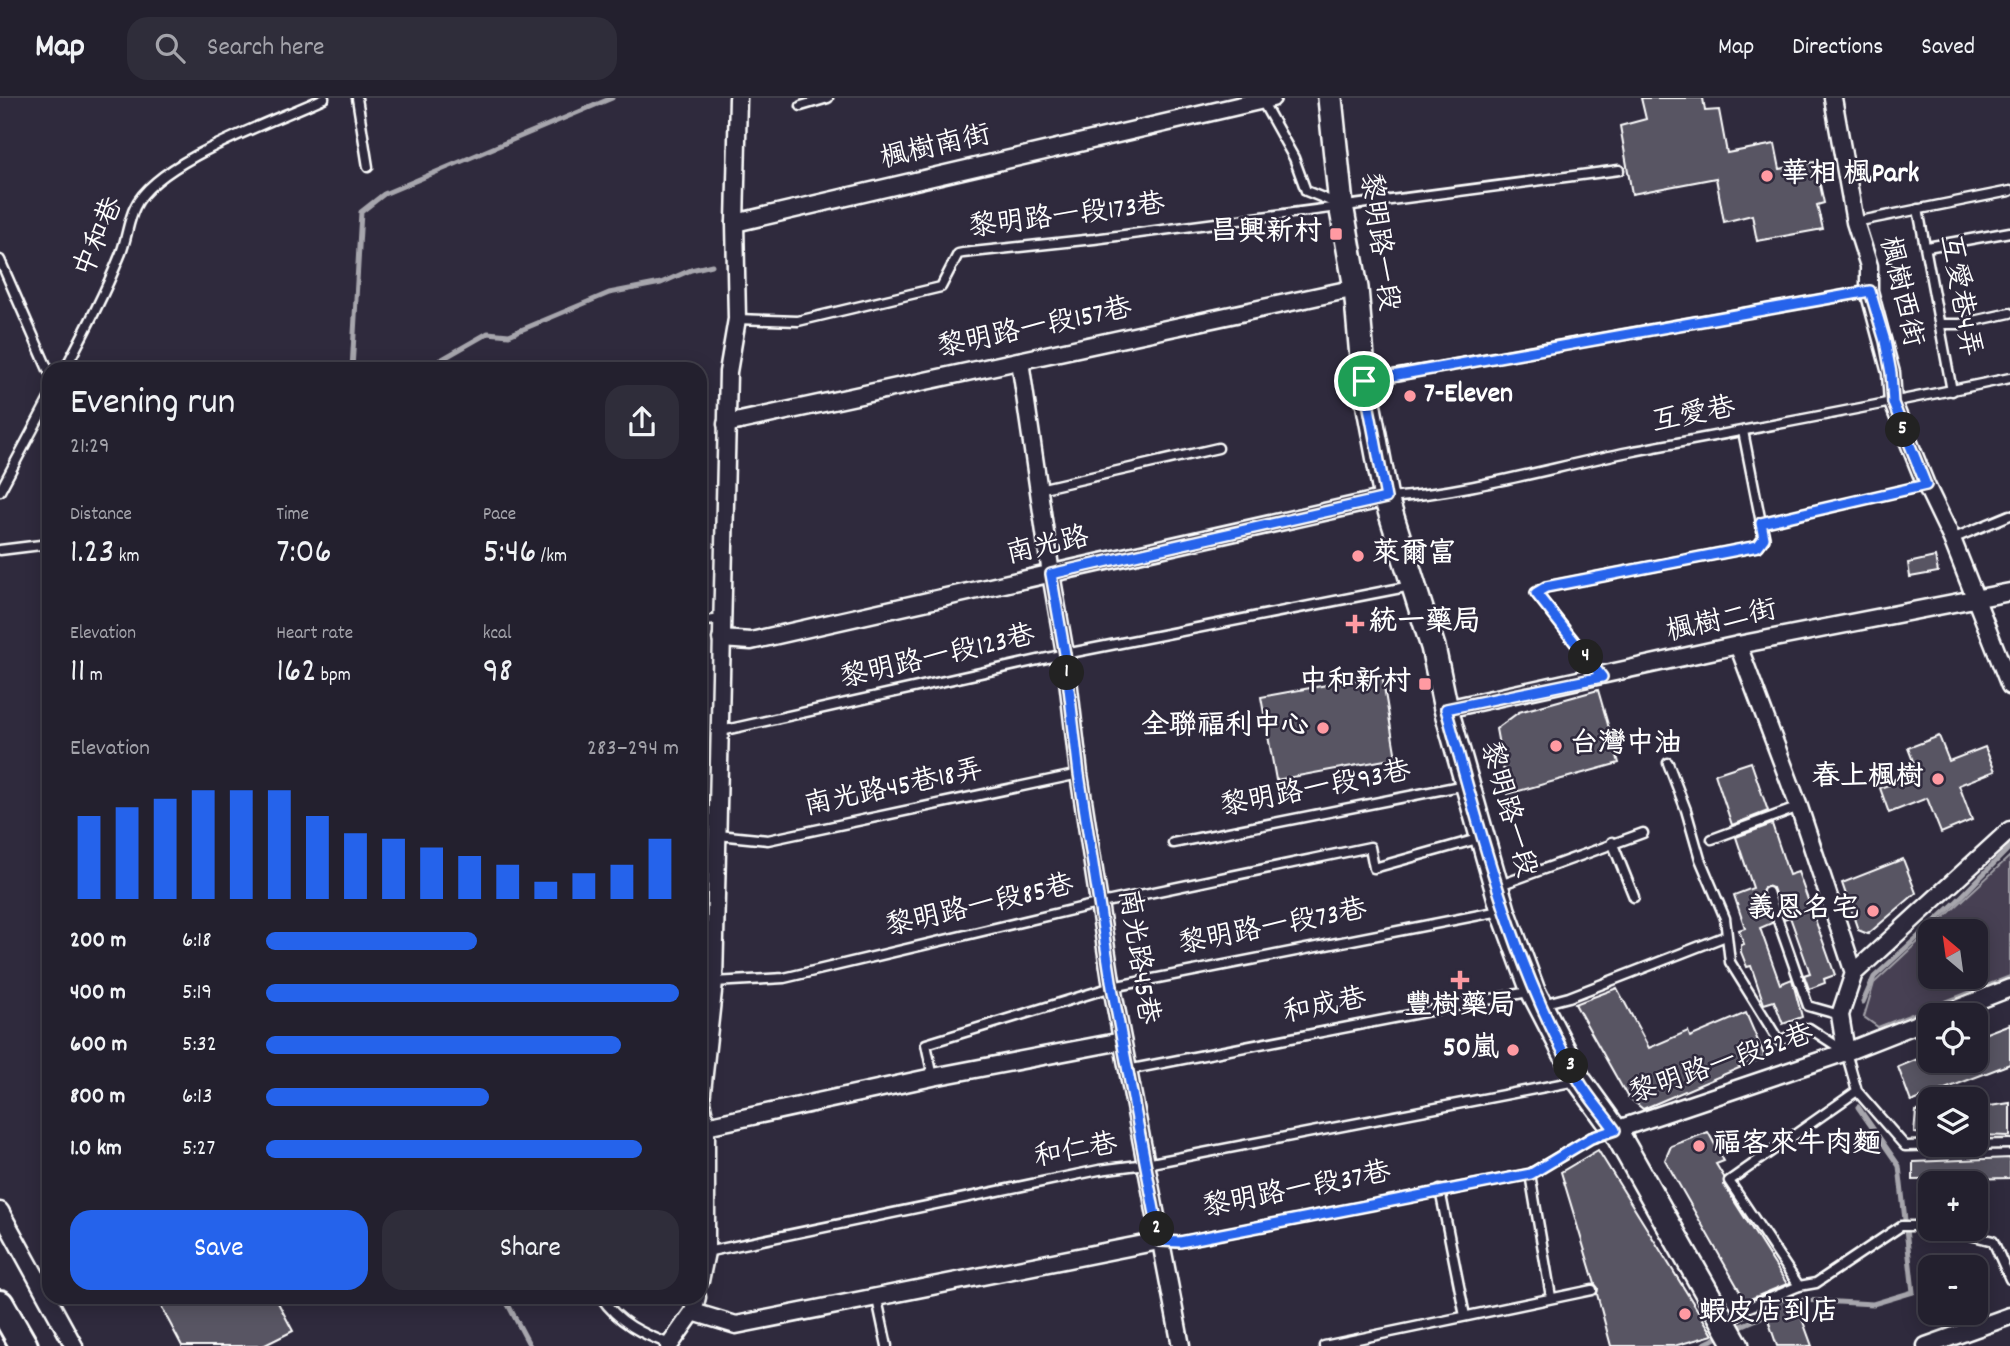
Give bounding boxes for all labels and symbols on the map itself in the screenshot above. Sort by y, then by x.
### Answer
street label: 楓樹南街 [877,117,995,181]
place label: 華相 楓Park [1781,156,1919,196]
marker: 華相 楓Park [1759,168,1775,184]
street label: 黎明路一段 [1347,170,1407,314]
street label: 黎明路一段173巷 [967,186,1168,250]
street label: 中和巷 [66,191,136,284]
place label: 昌興新村 [1210,214,1322,254]
marker: 昌興新村 [1328,226,1344,242]
street label: 互愛巷4弄 [1928,232,1988,360]
street label: 楓樹西街 [1867,233,1931,351]
street label: 黎明路一段157巷 [934,290,1137,370]
pin [1334,351,1394,411]
place label: 7-Eleven [1424,376,1513,416]
marker: 7-Eleven [1402,388,1418,404]
street label: 互愛巷 [1649,389,1740,445]
pin: 5 [1885,412,1920,448]
street label: 南光路 [1003,519,1093,577]
place label: 萊爾富 [1372,536,1456,576]
marker: 萊爾富 [1350,548,1366,564]
street label: 楓樹二街 [1663,592,1781,654]
place label: 統一藥局 [1369,604,1481,644]
marker: 統一藥局 [1347,616,1363,632]
street label: 黎明路一段123巷 [837,617,1040,701]
pin: 4 [1568,640,1604,674]
pin: 1 [1050,656,1084,690]
place label: 中和新村 [1299,664,1411,704]
marker: 中和新村 [1417,676,1433,692]
place label: 全聯福利中心 [1141,708,1309,748]
marker: 全聯福利中心 [1315,720,1331,736]
place label: 台灣中油 [1570,726,1682,766]
street label: 黎明路一段 [1467,737,1545,883]
marker: 台灣中油 [1548,738,1564,754]
street label: 南光路45巷18弄 [801,752,987,828]
street label: 黎明路一段93巷 [1217,753,1416,829]
place label: 春上楓樹 [1812,759,1924,799]
marker: 春上楓樹 [1930,771,1946,787]
street label: 黎明路一段85巷 [882,867,1079,949]
street label: 南光路45巷 [1106,886,1167,1029]
street label: 黎明路一段73巷 [1175,891,1372,967]
place label: 義恩名宅 [1747,891,1859,931]
marker: 義恩名宅 [1865,903,1881,919]
north arrow [1918,919,1988,989]
marker: 豐樹藥局 [1452,972,1468,988]
street label: 和成巷 [1280,980,1371,1036]
place label: 豐樹藥局 [1404,988,1516,1028]
street label: 黎明路一段32巷 [1624,1015,1821,1116]
place label: 50嵐 [1443,1030,1499,1070]
marker: 50嵐 [1505,1042,1521,1058]
pin: 3 [1554,1048,1588,1084]
street label: 和仁巷 [1031,1126,1122,1180]
place label: 福客來牛肉麵 [1713,1126,1881,1166]
marker: 福客來牛肉麵 [1691,1138,1707,1154]
street label: 黎明路一段37巷 [1199,1154,1396,1230]
pin: 2 [1140,1212,1174,1246]
place label: 蝦皮店到店 [1699,1294,1839,1334]
marker: 蝦皮店到店 [1677,1306,1693,1322]

